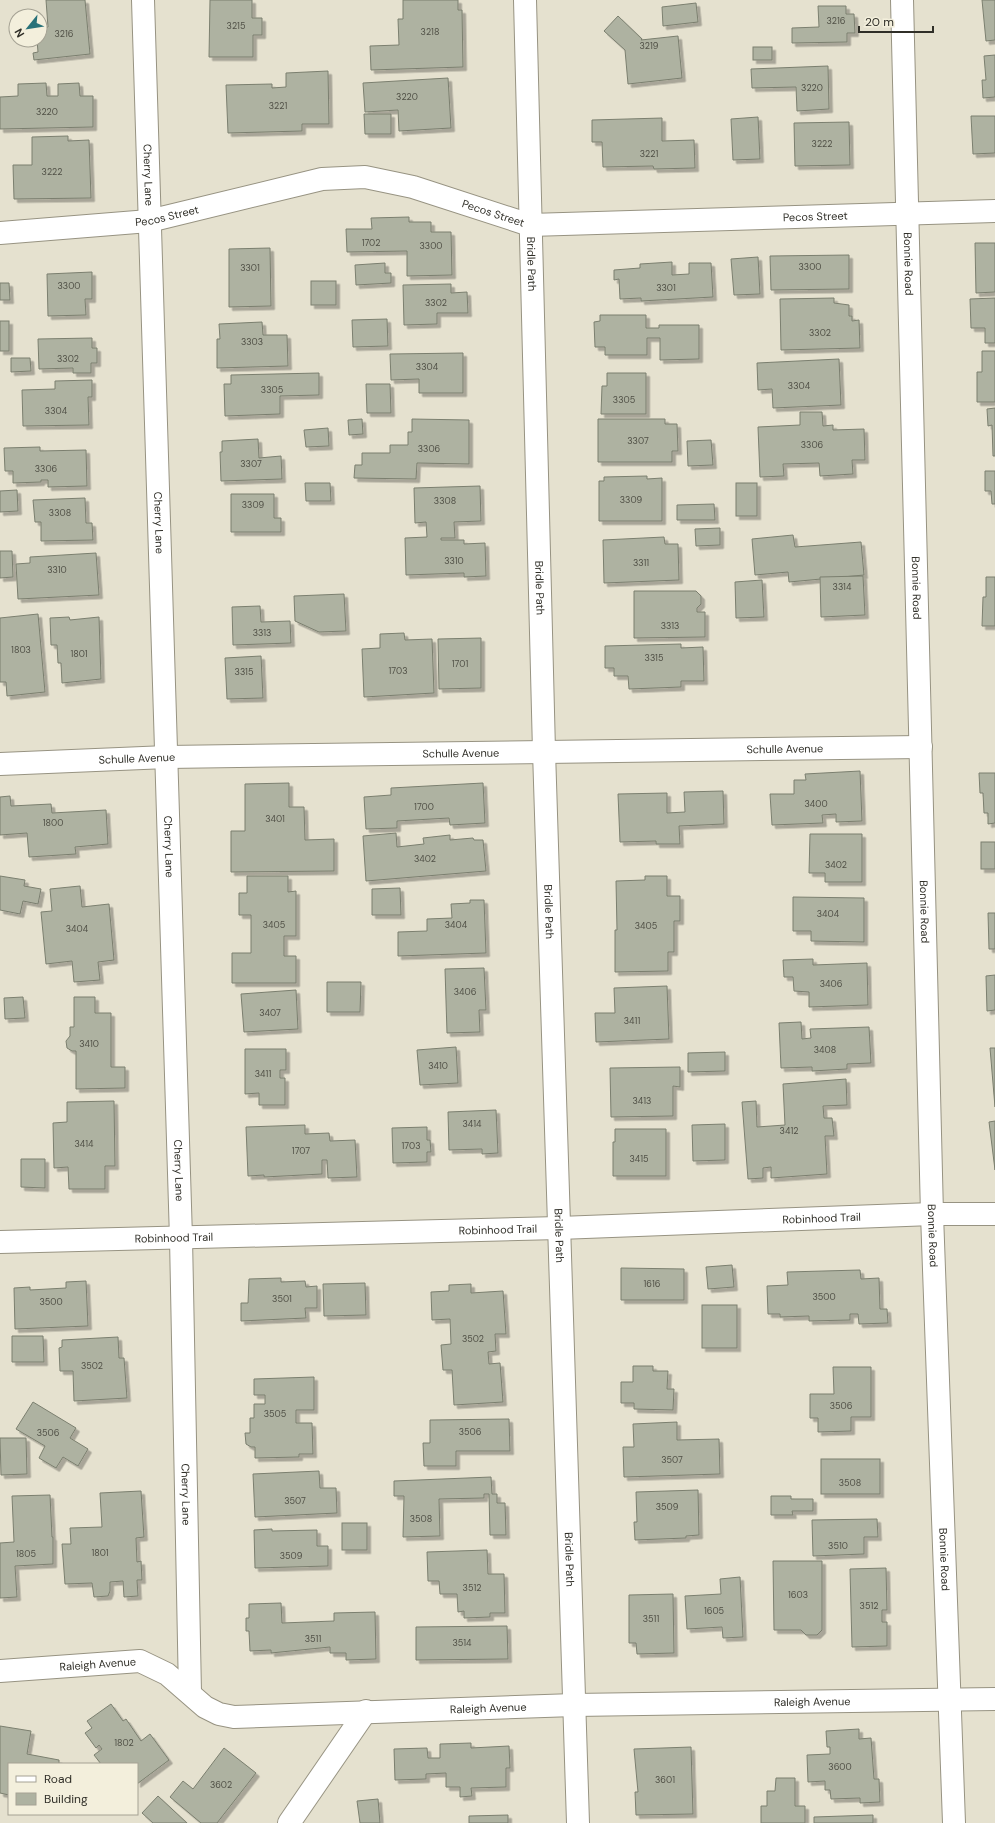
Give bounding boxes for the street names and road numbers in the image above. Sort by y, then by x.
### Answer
street label: Cherry Lane [140,144,156,206]
street label: Pecos Street [460,196,526,230]
street label: Pecos Street [135,202,200,229]
street label: Pecos Street [783,208,848,224]
street label: Bonnie Road [901,232,916,296]
street label: Bridle Path [524,236,539,291]
street label: Cherry Lane [151,492,167,554]
street label: Bonnie Road [909,556,924,620]
street label: Bridle Path [532,560,548,615]
street label: Schulle Avenue [746,741,823,756]
street label: Schulle Avenue [422,746,499,761]
street label: Schulle Avenue [98,750,175,767]
street label: Cherry Lane [161,815,177,878]
street label: Bonnie Road [917,880,932,944]
street label: Bridle Path [541,884,557,939]
street label: Cherry Lane [171,1139,187,1202]
street label: Bonnie Road [925,1204,941,1268]
street label: Bridle Path [552,1208,567,1263]
street label: Robinhood Trail [782,1210,861,1227]
street label: Robinhood Trail [458,1222,537,1238]
street label: Robinhood Trail [135,1230,213,1246]
street label: Cherry Lane [178,1463,194,1526]
street label: Bonnie Road [936,1528,953,1591]
street label: Bridle Path [562,1532,577,1587]
street label: Raleigh Avenue [59,1654,136,1674]
street label: Raleigh Avenue [774,1694,851,1709]
street label: Raleigh Avenue [450,1700,527,1716]

